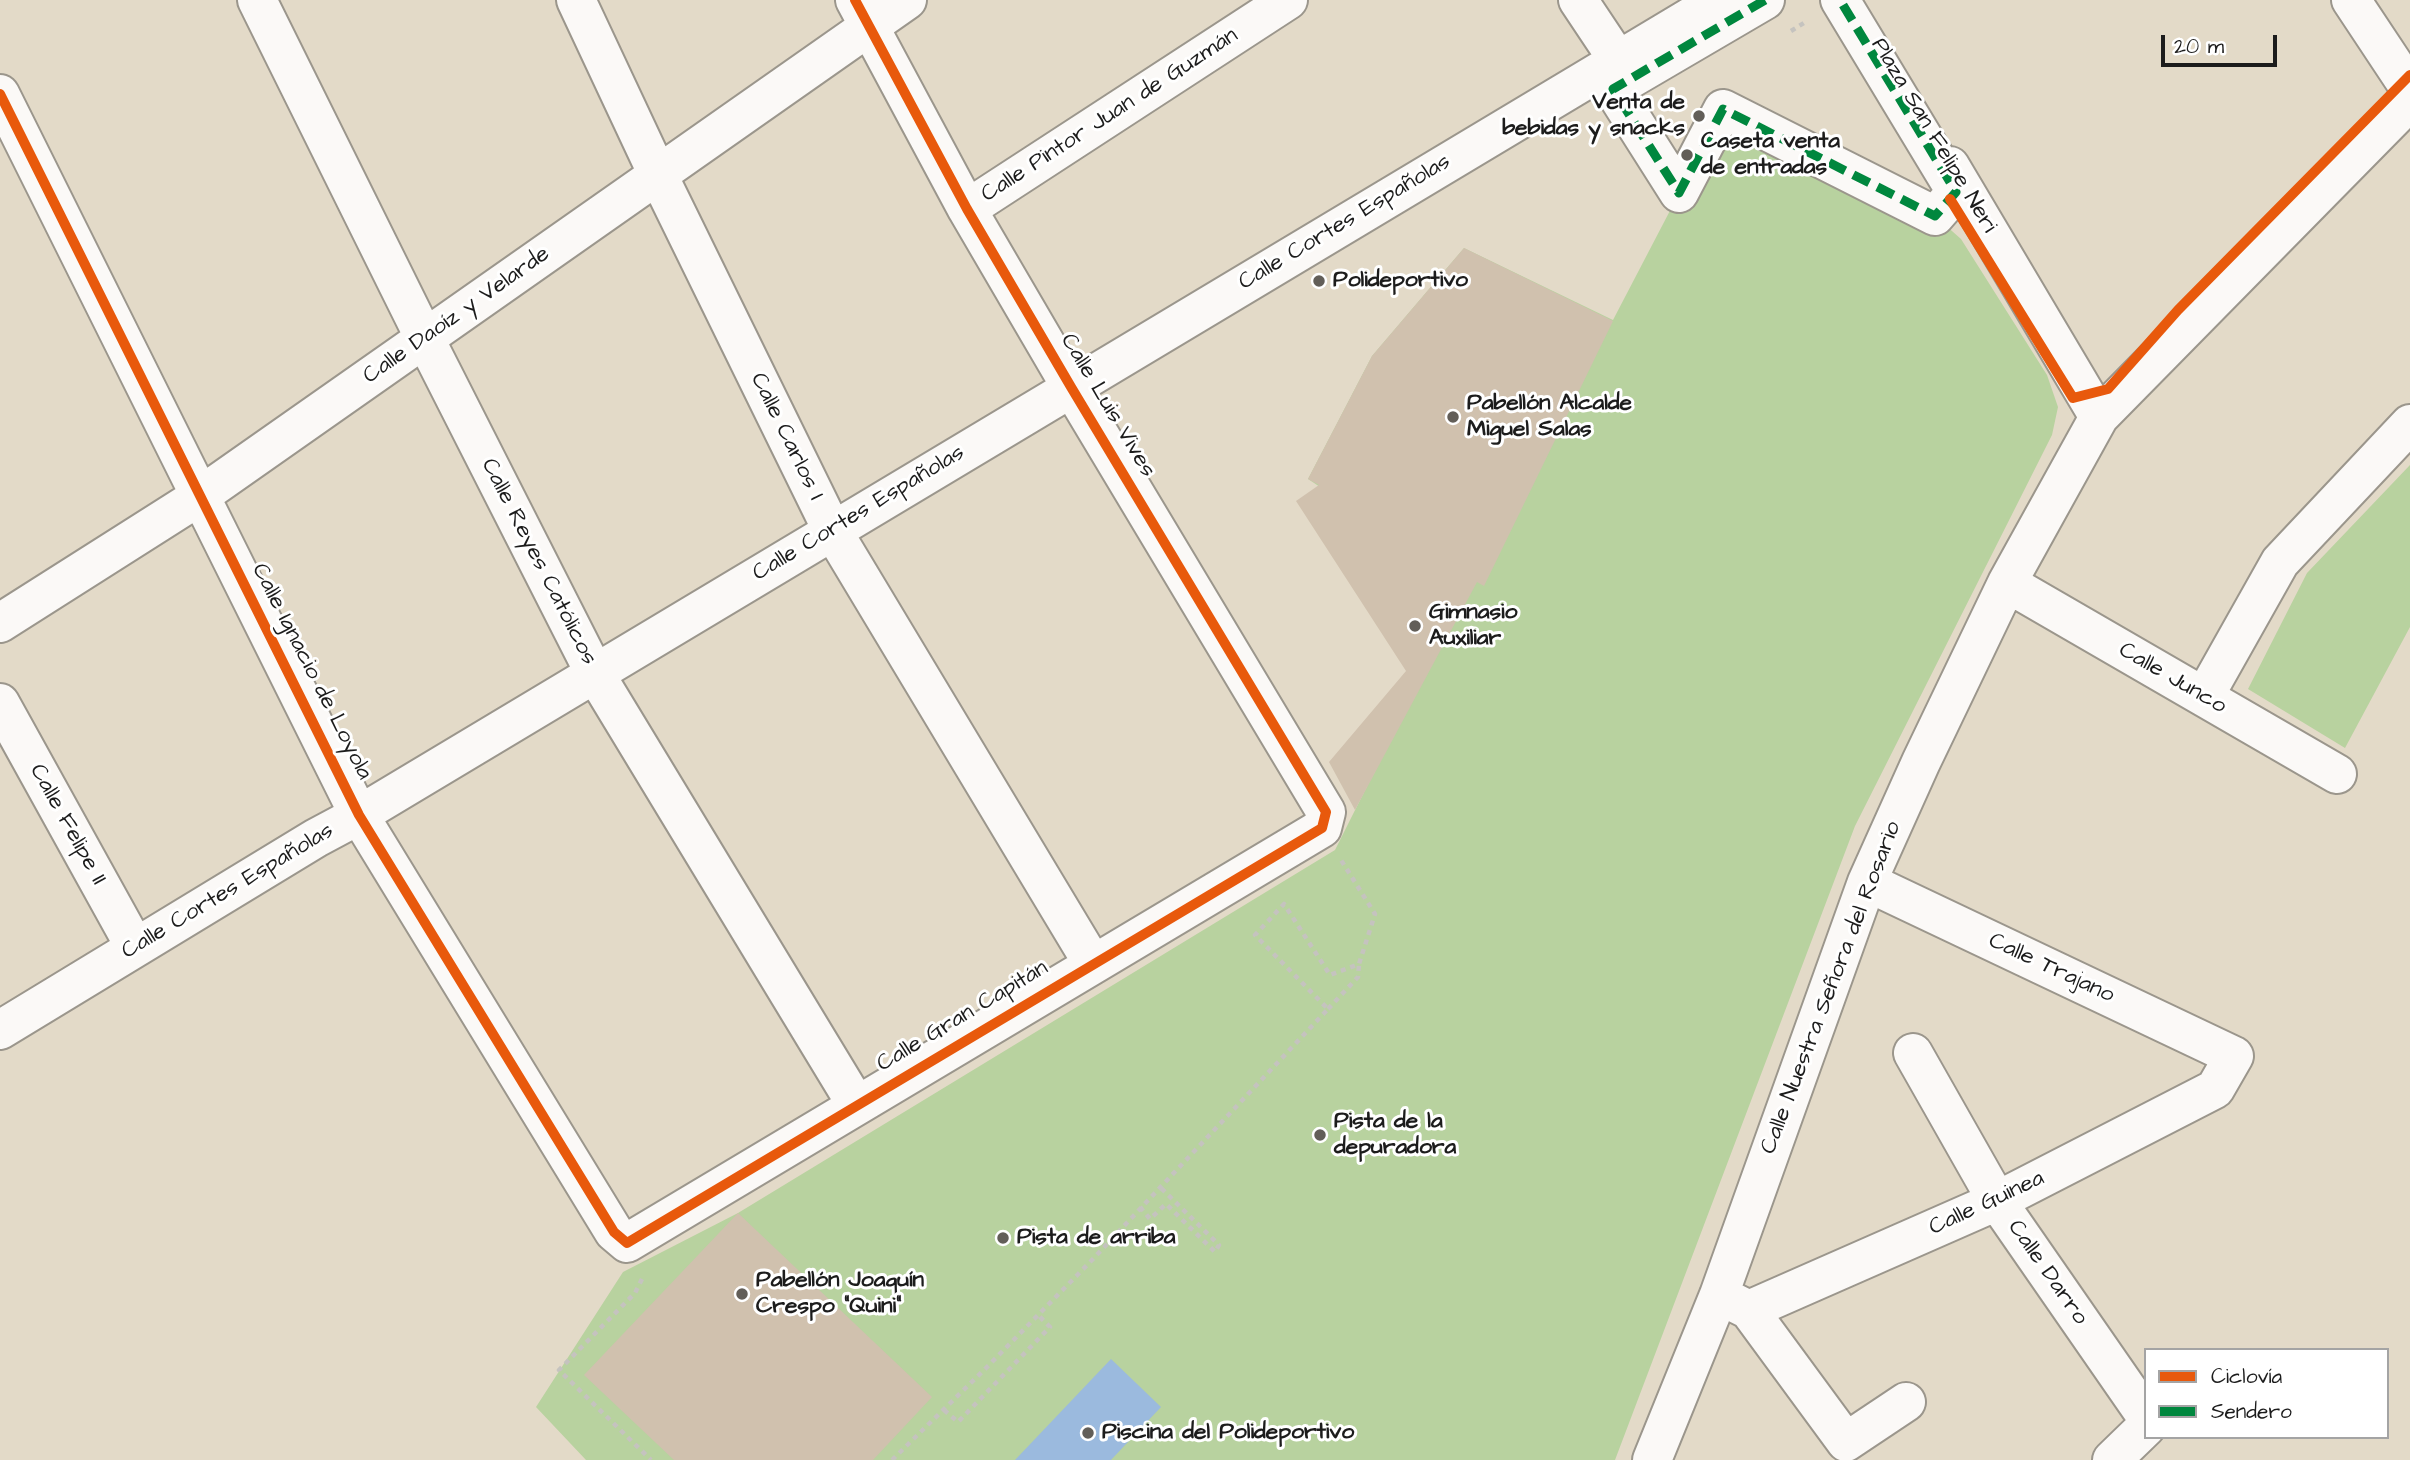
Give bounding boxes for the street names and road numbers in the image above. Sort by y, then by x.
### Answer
street label: Calle Pintor Juan de Guzmán [976,23,1244,209]
street label: Plaza San Felipe Neri [1864,34,2002,238]
street label: Calle Cortes Españolas [1234,149,1456,297]
street label: Calle Daoíz y Velarde [358,241,556,391]
street label: Calle Luis Vives [1053,329,1161,483]
street label: Calle Carlos I [743,369,829,505]
street label: Calle Cortes Españolas [748,440,970,588]
street label: Calle Reyes Católicos [474,454,602,670]
street label: Calle Ignacio de Loyola [245,559,377,785]
street label: Calle Junco [2113,637,2231,721]
street label: Calle Felipe II [23,760,111,890]
street label: Calle Cortes Españolas [117,818,339,966]
street label: Calle Nuestra Señora del Rosario [1756,818,1908,1158]
street label: Calle Trajano [1984,928,2118,1010]
street label: Calle Gran Capitán [872,955,1054,1079]
street label: Calle Guinea [1925,1165,2049,1243]
street label: Calle Darro [2001,1215,2093,1331]

